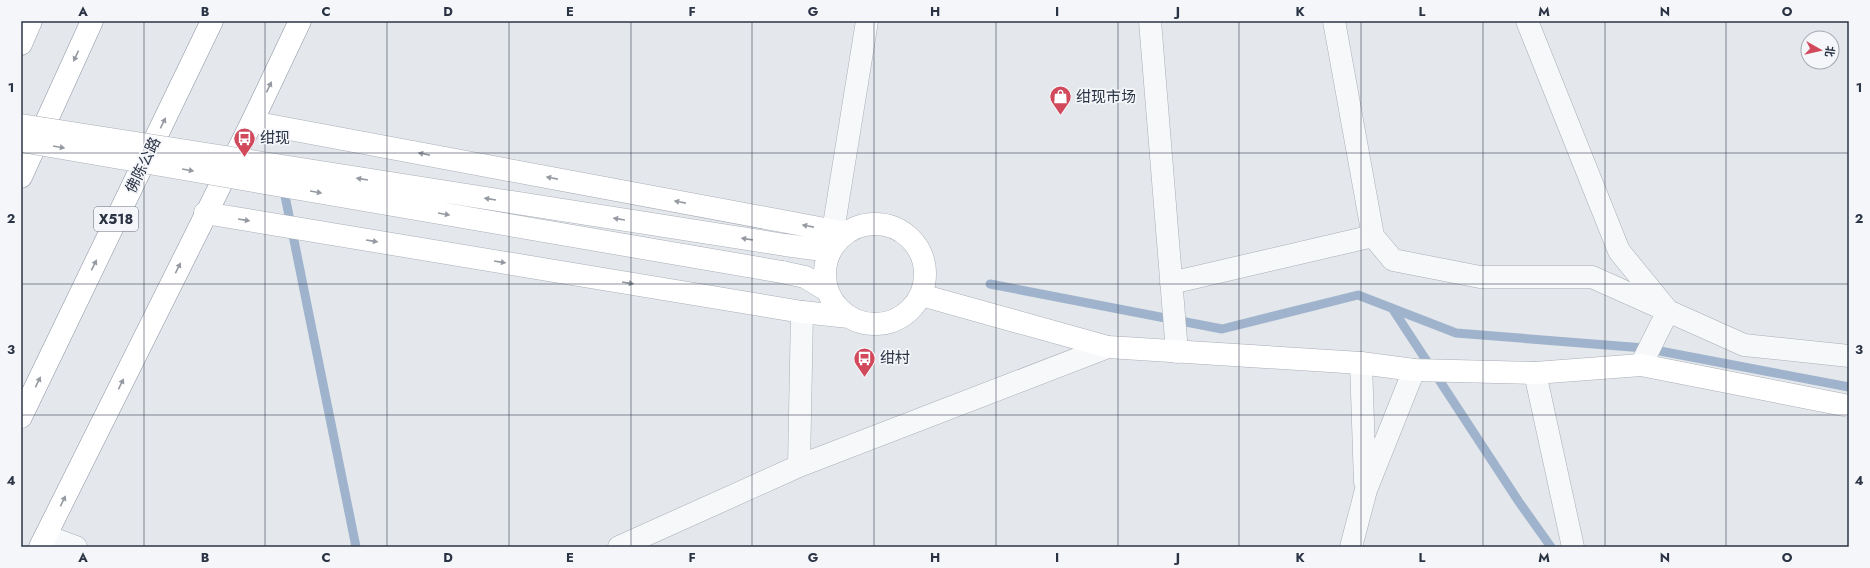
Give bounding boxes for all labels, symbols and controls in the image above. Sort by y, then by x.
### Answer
text: A [77,2,88,21]
text: B [201,2,210,21]
text: C [321,2,331,21]
text: D [443,2,453,21]
text: E [566,2,574,21]
text: F [688,2,696,21]
text: G [808,2,819,21]
text: H [930,2,940,21]
text: I [1055,2,1059,21]
text: J [1173,2,1180,21]
text: K [1295,2,1305,21]
text: L [1419,2,1426,21]
text: M [1538,2,1550,21]
text: N [1660,2,1670,21]
text: O [1782,2,1793,21]
north arrow [1800,30,1840,70]
text: 北 [1821,45,1839,58]
one-way arrow [73,51,79,62]
text: 1 [8,78,14,97]
text: 1 [1856,78,1862,97]
one-way arrow [266,81,272,92]
shop icon: 绀现市场 [1047,84,1073,117]
place label: 绀现市场 [1076,86,1136,108]
one-way arrow [160,117,166,128]
bus stop icon: 绀现 [231,125,257,158]
place label: 绀现 [260,127,290,149]
street label: 佛陈公路 [120,133,166,197]
one-way arrow [53,145,66,151]
one-way arrow [418,151,430,157]
one-way arrow [181,167,194,173]
one-way arrow [546,175,558,181]
one-way arrow [356,176,368,182]
one-way arrow [310,189,322,195]
one-way arrow [484,196,496,202]
one-way arrow [674,199,686,205]
road number: X518 [94,207,138,231]
text: 2 [7,209,15,228]
text: 2 [1855,209,1863,228]
one-way arrow [438,211,450,217]
one-way arrow [612,216,625,222]
one-way arrow [238,217,250,223]
one-way arrow [801,223,814,229]
one-way arrow [741,236,753,242]
one-way arrow [366,238,378,244]
one-way arrow [91,259,97,271]
one-way arrow [494,259,506,265]
one-way arrow [175,262,181,273]
one-way arrow [622,280,635,286]
text: 3 [7,340,15,359]
text: 3 [1855,340,1863,359]
bus stop icon: 绀村 [852,345,878,378]
place label: 绀村 [880,347,910,369]
one-way arrow [35,376,41,388]
one-way arrow [118,378,124,390]
text: 4 [6,471,16,490]
text: 4 [1854,471,1864,490]
one-way arrow [60,495,66,506]
text: A [77,548,88,567]
text: B [201,548,210,567]
text: C [321,548,331,567]
text: D [443,548,453,567]
text: E [566,548,574,567]
text: F [688,548,696,567]
text: G [808,548,819,567]
text: H [930,548,940,567]
text: I [1055,548,1059,567]
text: J [1173,548,1180,567]
text: K [1295,548,1305,567]
text: L [1419,548,1426,567]
text: M [1538,548,1550,567]
text: N [1660,548,1670,567]
text: O [1782,548,1793,567]

